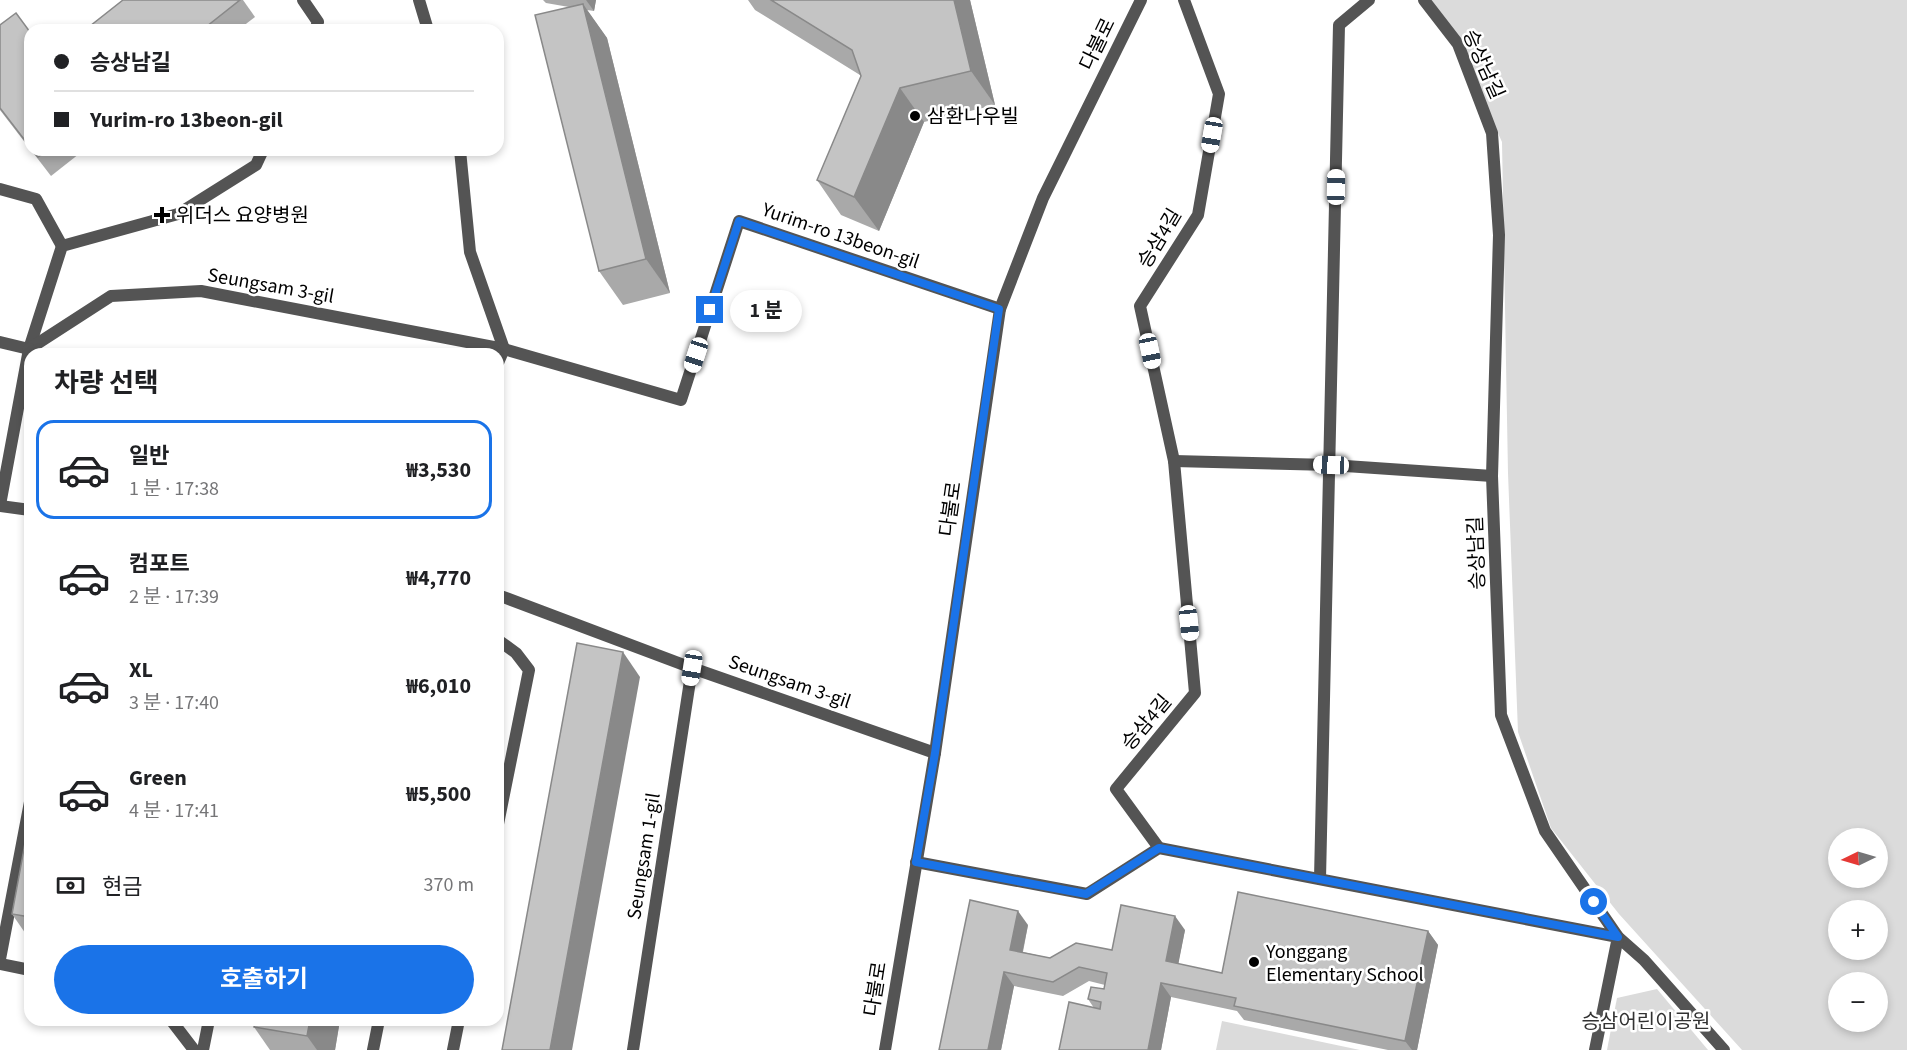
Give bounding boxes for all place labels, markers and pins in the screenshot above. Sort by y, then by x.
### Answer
place label: 삼환나우빌 [927,103,1019,131]
marker: 삼환나우빌 [908,109,922,123]
place label: 위더스 요양병원 [176,202,309,230]
marker: 위더스 요양병원 [153,206,171,224]
place label: Yonggang Elementary School [1265,938,1424,989]
marker: Yonggang Elementary School [1247,955,1261,969]

